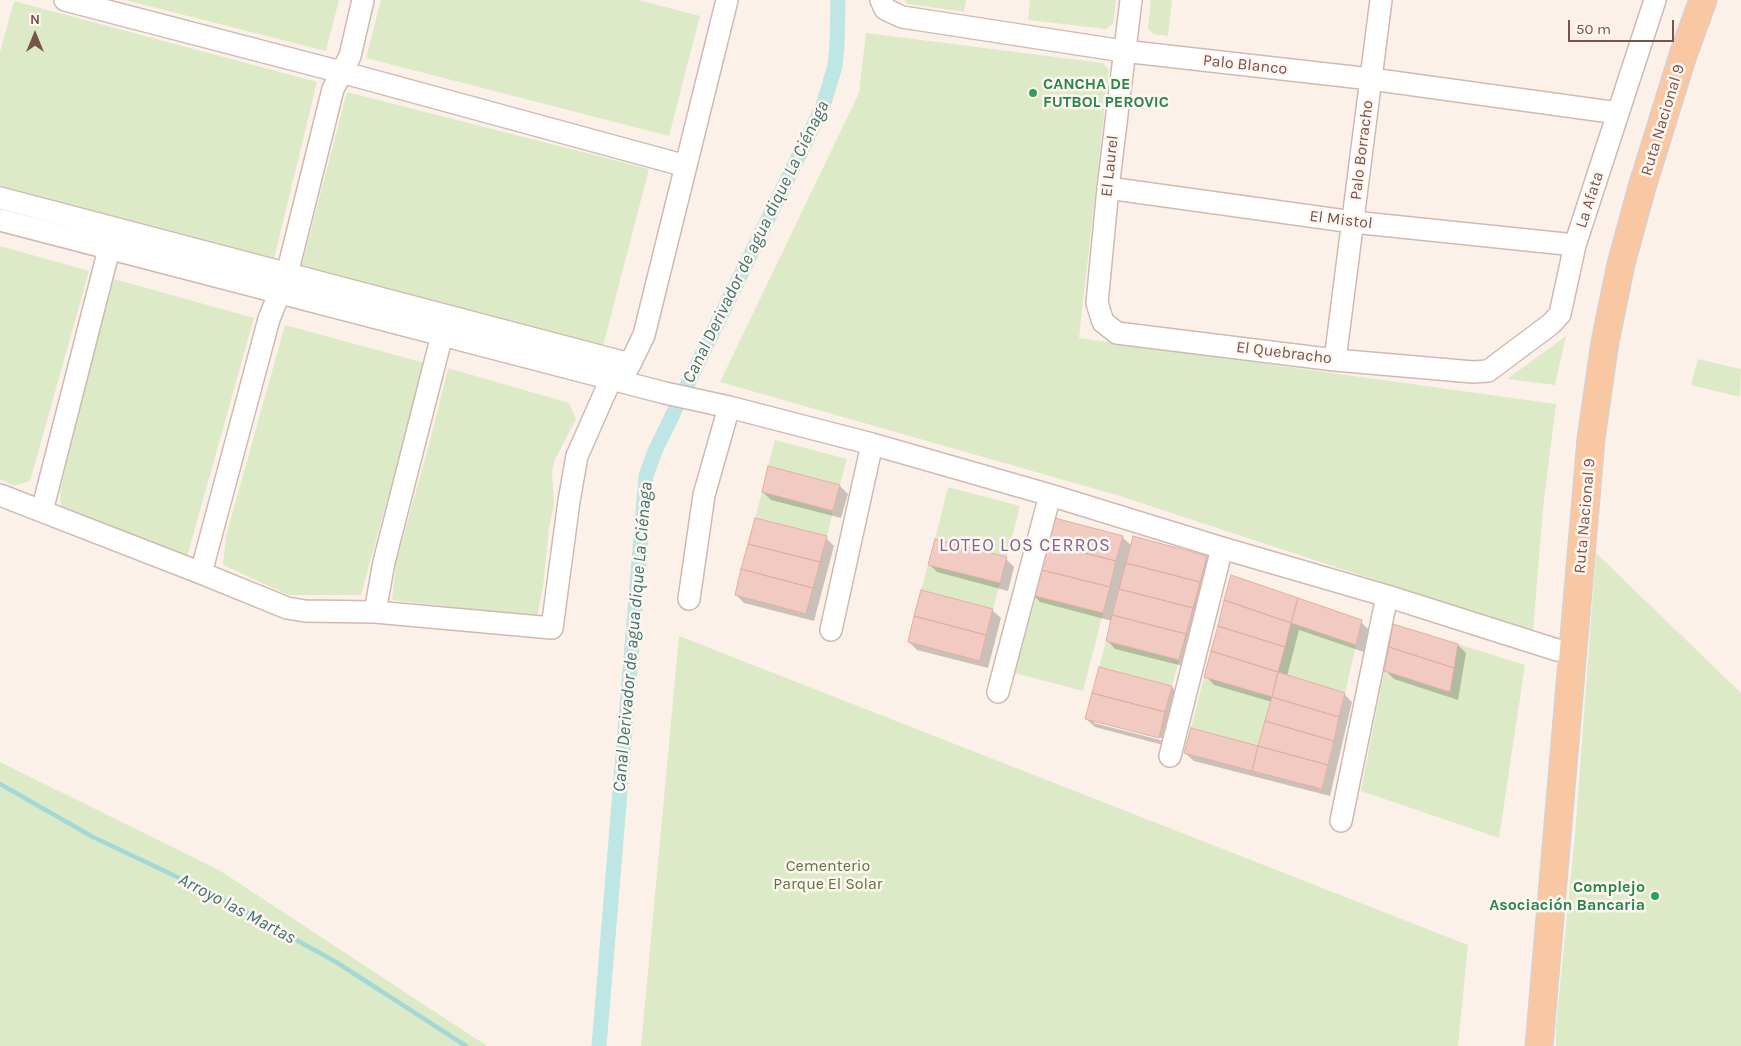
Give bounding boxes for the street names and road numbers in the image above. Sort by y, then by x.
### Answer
street label: Palo Blanco [1202,51,1288,79]
street label: Ruta Nacional 9 [1637,62,1689,178]
street label: Palo Borracho [1346,99,1378,201]
street label: El Laurel [1097,134,1123,198]
street label: La Afata [1572,169,1608,231]
street label: El Mistol [1308,207,1374,233]
street label: El Quebracho [1235,338,1333,368]
street label: Ruta Nacional 9 [1570,458,1600,574]

